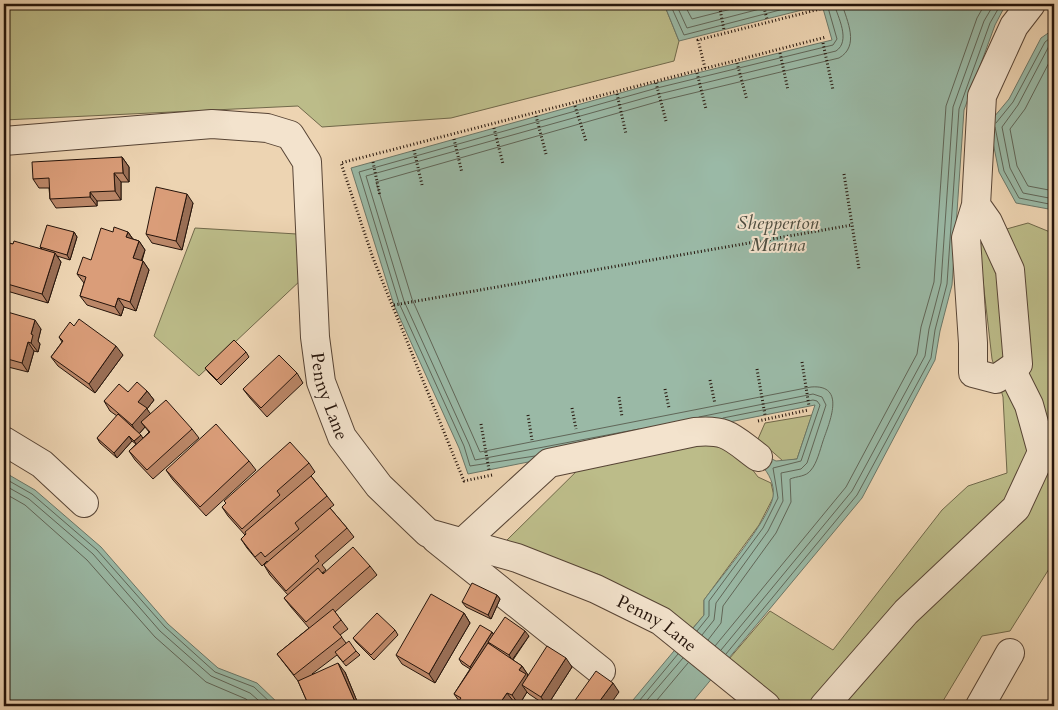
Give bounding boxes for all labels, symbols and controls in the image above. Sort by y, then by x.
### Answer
water label: Shepperton Marina [737,210,820,258]
street label: Penny Lane [305,351,354,443]
street label: Penny Lane [613,589,702,658]

